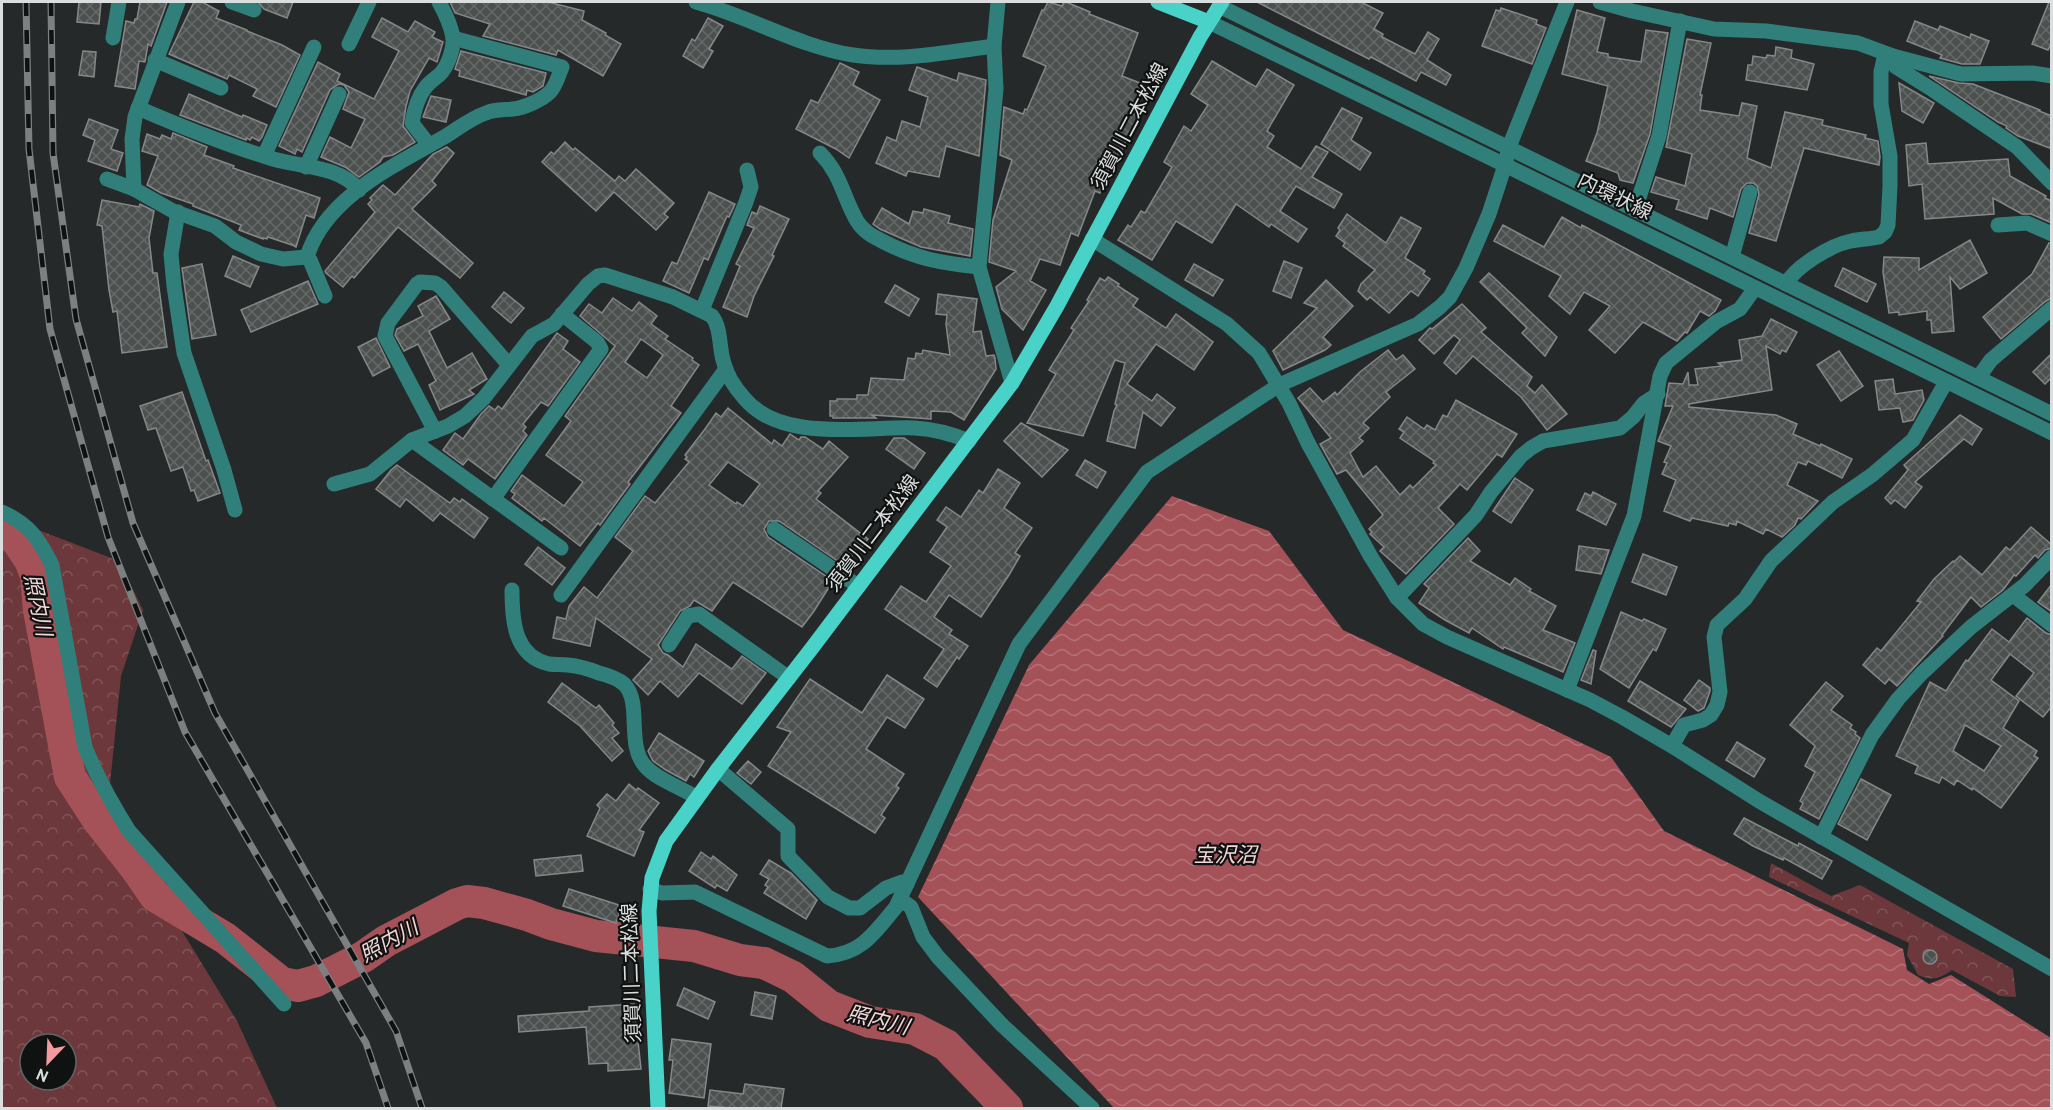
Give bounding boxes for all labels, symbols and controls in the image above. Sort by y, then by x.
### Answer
street label: 須賀川二本松線 [1086,59,1175,195]
street label: 内環状線 [1572,169,1656,227]
street label: 須賀川二本松線 [821,470,926,598]
water label: 照内川 [17,572,57,641]
water label: 宝沢沼 [1194,843,1259,870]
street label: 須賀川二本松線 [618,903,648,1043]
water label: 照内川 [356,914,426,969]
water label: 照内川 [844,1001,913,1043]
north arrow [18,1032,78,1092]
text: N [34,1063,52,1085]

